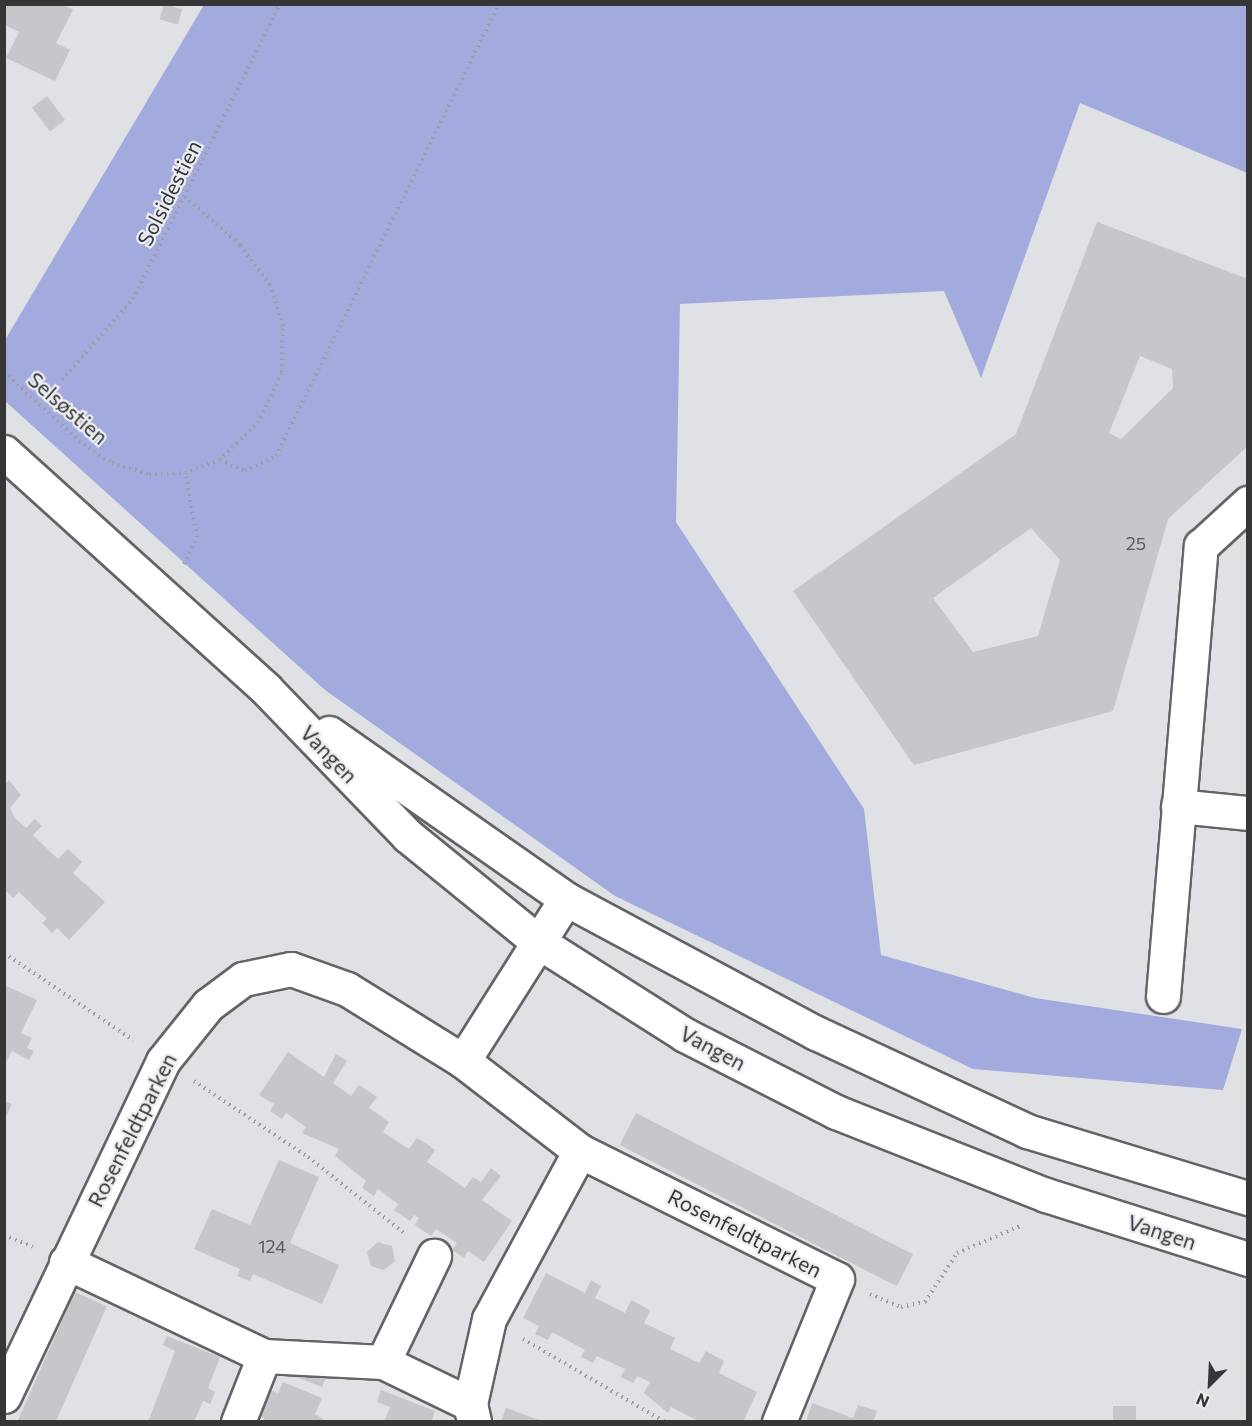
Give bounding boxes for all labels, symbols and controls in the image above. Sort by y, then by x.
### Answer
street label: Solsidestien [132,136,206,250]
street label: Selsøstien [23,367,113,449]
house number: 25 [1126,532,1146,554]
street label: Vangen [295,720,363,788]
street label: Vangen [676,1020,750,1076]
street label: Rosenfeldtparken [82,1049,182,1211]
street label: Rosenfeldtparken [664,1183,826,1283]
street label: Vangen [1125,1209,1199,1255]
house number: 124 [258,1235,286,1257]
north arrow [1180,1354,1240,1414]
text: N [1193,1390,1212,1412]

